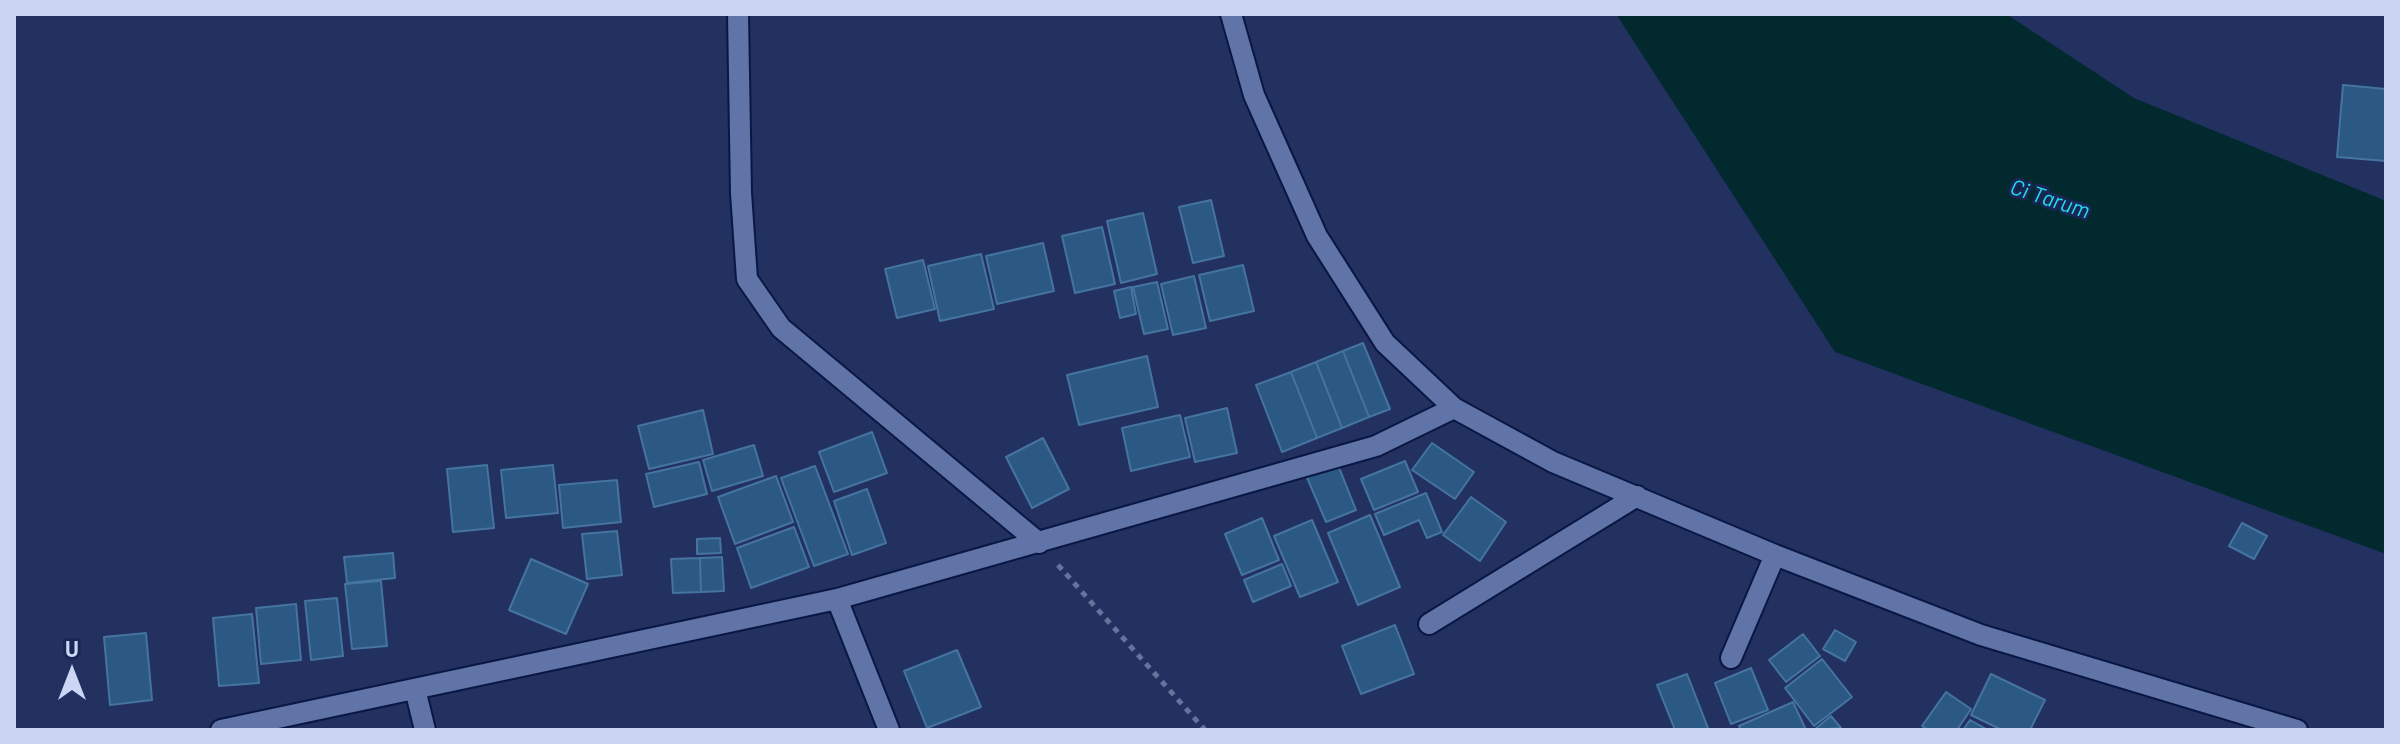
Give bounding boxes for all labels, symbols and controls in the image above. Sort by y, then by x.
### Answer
water label: Ci Tarum [2007,174,2093,224]
north arrow [32,632,112,712]
text: U [65,635,79,661]

